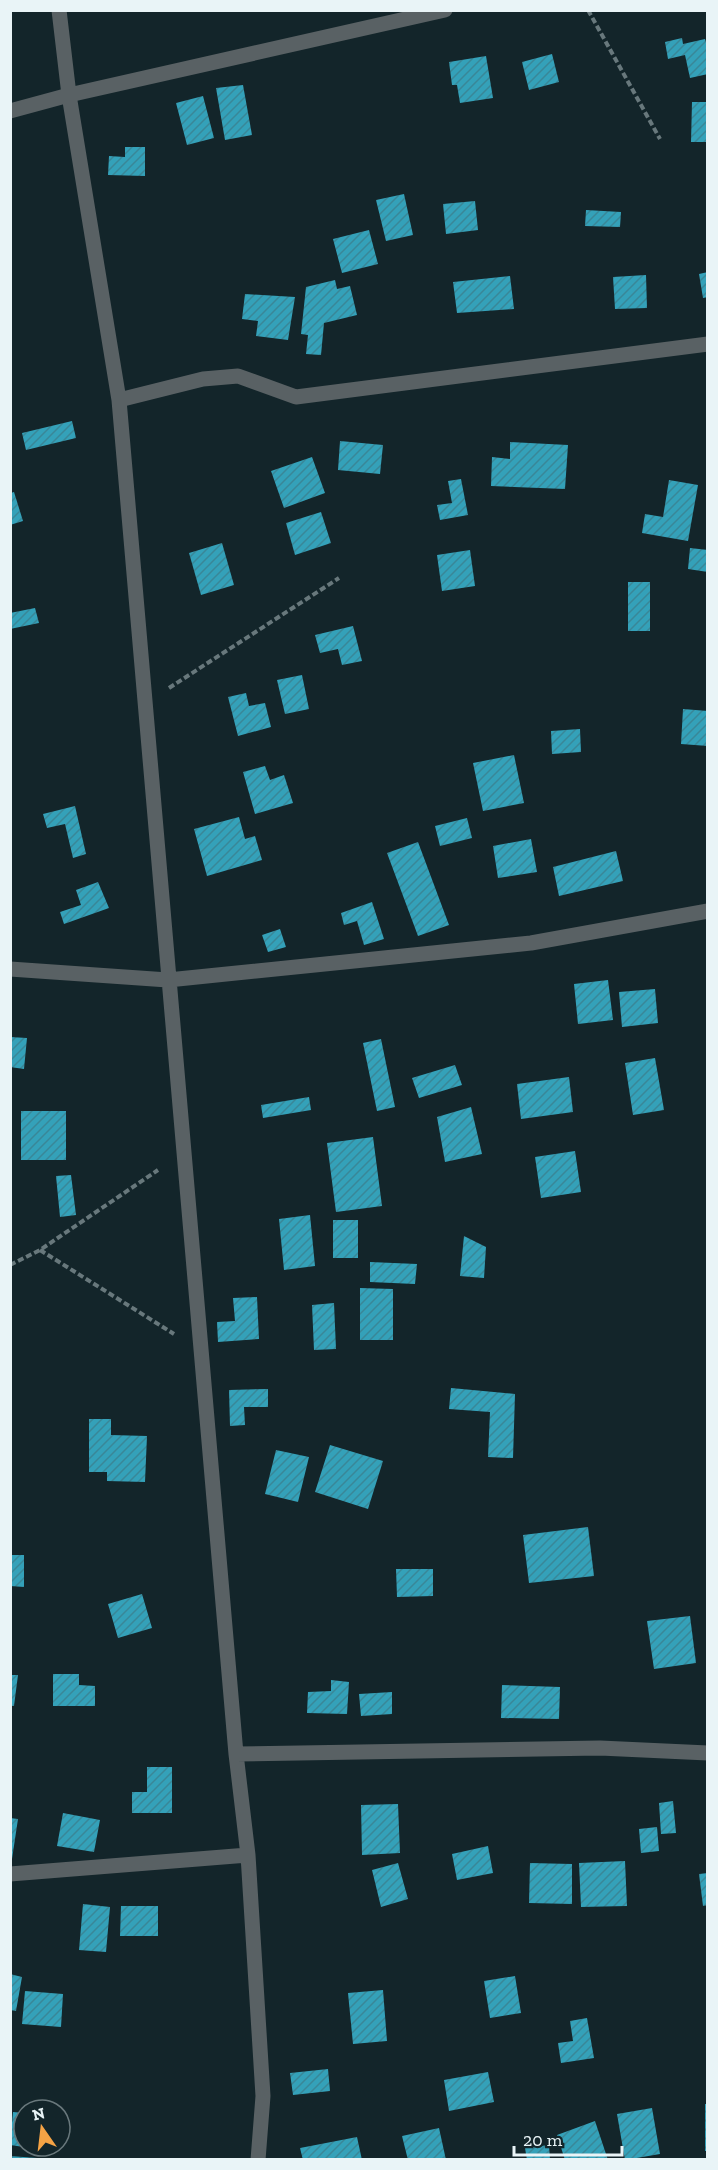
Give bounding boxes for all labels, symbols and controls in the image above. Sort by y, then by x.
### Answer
north arrow [12,2098,72,2158]
text: N [30,2103,47,2125]
scale bar [514,2119,622,2157]
text: 20 m [523,2129,563,2151]

